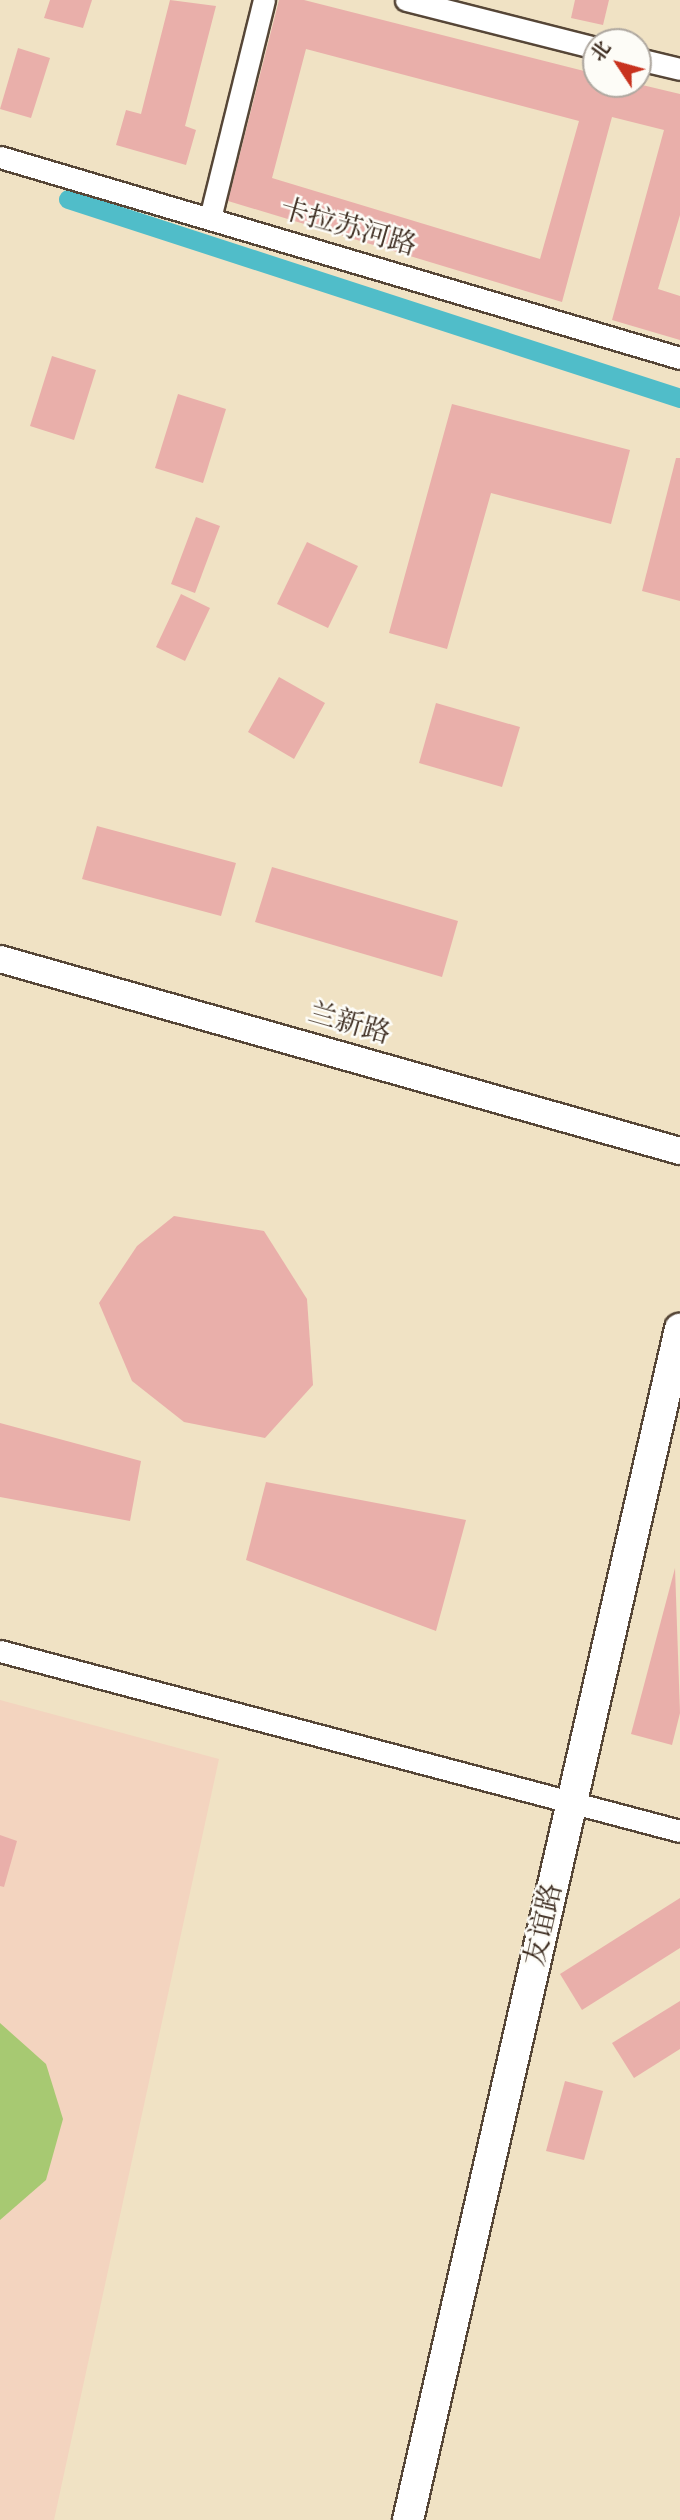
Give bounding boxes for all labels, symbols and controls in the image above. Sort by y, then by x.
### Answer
north arrow [582,28,652,98]
text: 北 [586,37,617,67]
street label: 卡拉苏河路 [276,194,420,264]
street label: 兰新路 [304,997,394,1053]
street label: 友谊路 [519,1880,571,1970]

